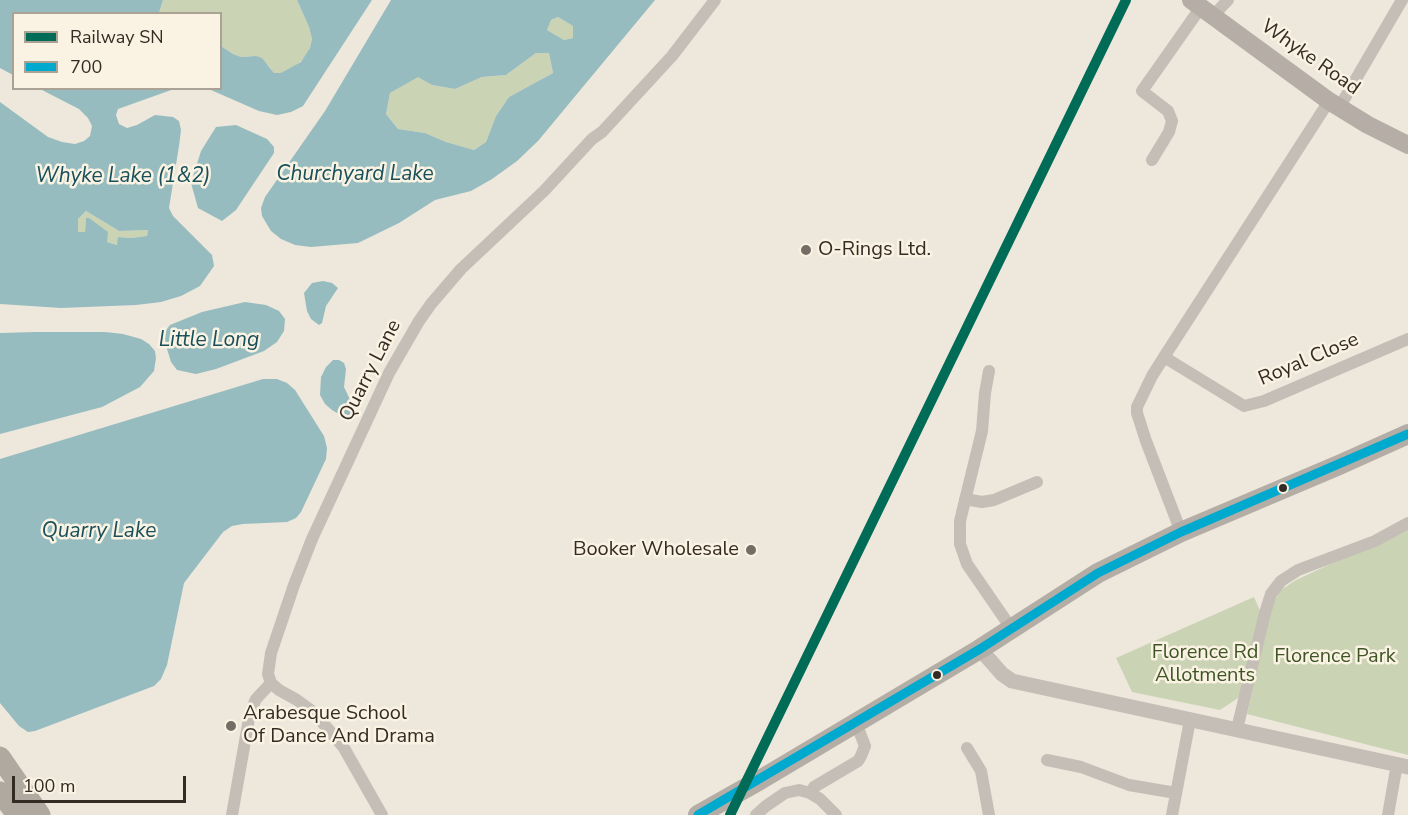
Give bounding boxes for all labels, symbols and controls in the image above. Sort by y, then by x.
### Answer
legend [12,12,222,90]
street label: Whyke Road [1256,15,1364,101]
text: Railway SN [70,25,164,49]
text: 700 [70,55,102,79]
water label: Churchyard Lake [276,162,434,188]
water label: Whyke Lake (1&2) [36,164,210,190]
place label: O-Rings Ltd. [818,238,931,262]
marker: O-Rings Ltd. [799,243,813,257]
street label: Quarry Lane [335,316,407,426]
water label: Little Long [159,328,259,354]
street label: Royal Close [1255,328,1363,392]
unlabelled marker [1277,482,1289,494]
water label: Quarry Lake [42,519,156,545]
place label: Booker Wholesale [573,538,739,562]
marker: Booker Wholesale [744,543,758,557]
park label: Florence Rd Allotments [1152,641,1258,688]
park label: Florence Park [1274,645,1396,669]
unlabelled marker [931,669,943,681]
place label: Arabesque School Of Dance And Drama [243,702,435,749]
marker: Arabesque School Of Dance And Drama [224,719,238,733]
scale bar [15,764,189,802]
text: 100 m [23,774,75,798]

